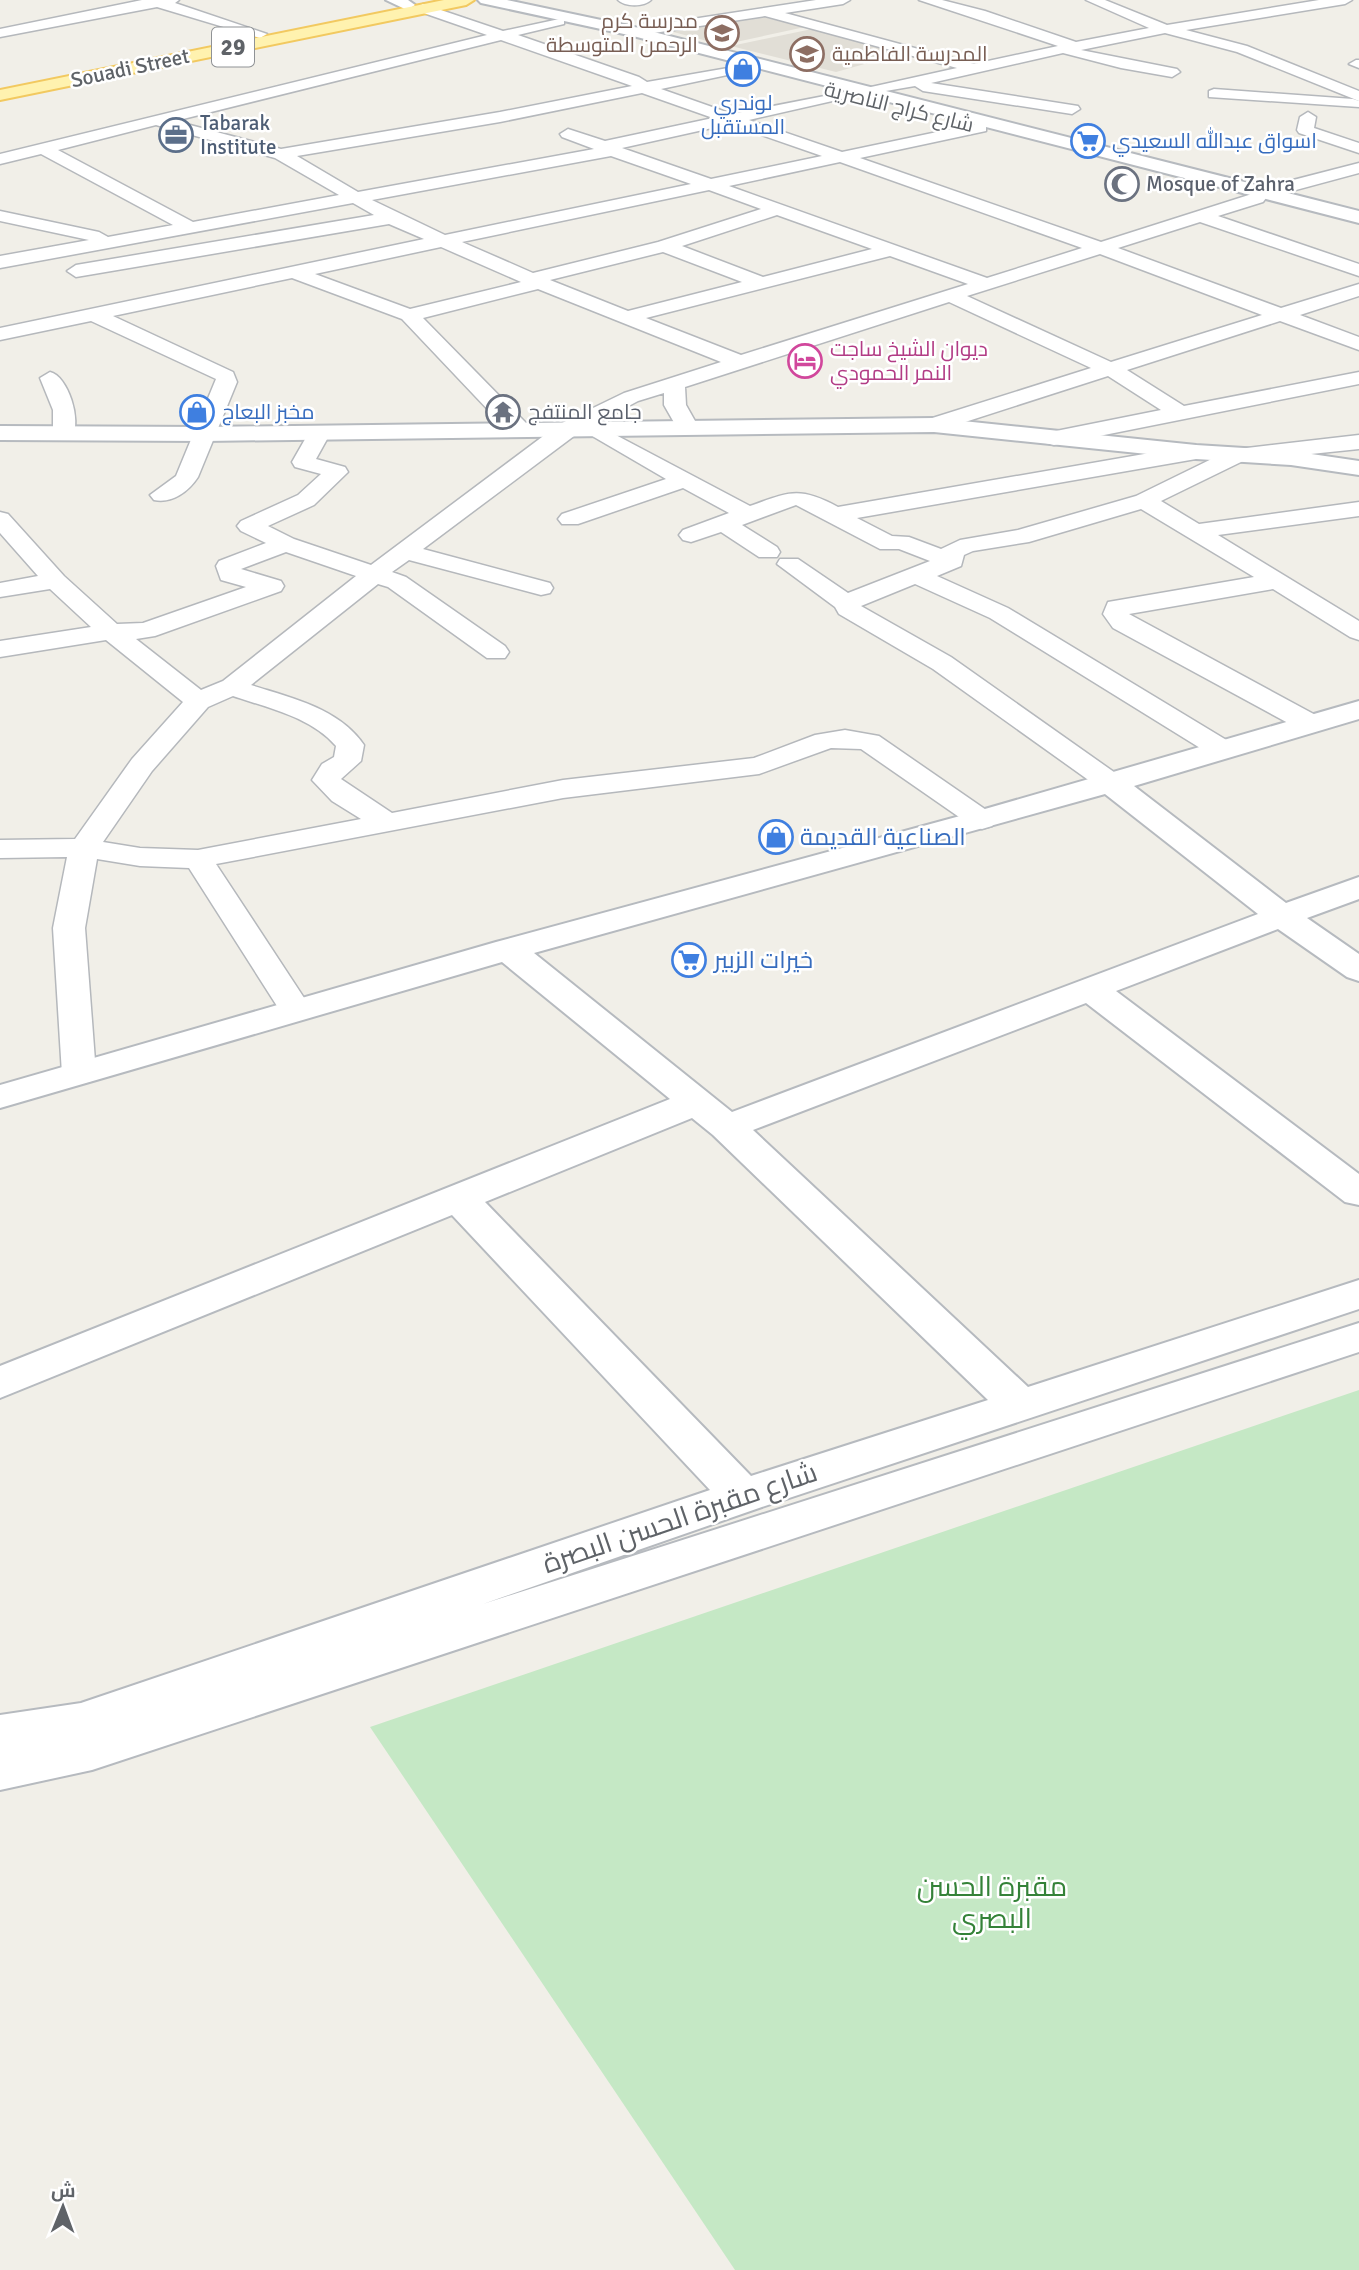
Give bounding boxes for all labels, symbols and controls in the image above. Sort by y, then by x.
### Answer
place label: مدرسة كرم الرحمن المتوسطة [546,8,698,58]
school or university icon: مدرسة كرم الرحمن المتوسطة [703,14,741,52]
road number: 29 [212,28,254,66]
school or university icon: المدرسة الفاطمية [788,35,826,73]
place label: المدرسة الفاطمية [832,41,988,67]
street label: Souadi Street [68,43,192,93]
shop icon: لوندري المستقبل [724,50,762,88]
street label: شارع كراج الناصرية [821,76,976,139]
place label: لوندري المستقبل [701,90,785,140]
place label: Tabarak Institute [200,110,276,160]
office icon: Tabarak Institute [157,116,195,154]
supermarket icon: اسواق عبدالله السعيدي [1069,122,1107,160]
place label: اسواق عبدالله السعيدي [1112,127,1317,157]
mosque icon: Mosque of Zahra [1103,165,1141,203]
place label: Mosque of Zahra [1146,171,1295,197]
place label: ديوان الشيخ ساجت النمر الحمودي [830,336,988,389]
hotel icon: ديوان الشيخ ساجت النمر الحمودي [786,342,824,380]
shop icon: مخبز البعاج [178,393,216,431]
temple icon: جامع المنتفج [484,393,522,431]
place label: مخبز البعاج [222,399,315,426]
place label: جامع المنتفج [528,399,642,426]
shop icon: الصناعية القديمة [757,818,795,856]
place label: الصناعية القديمة [800,822,966,852]
supermarket icon: خيرات الزبير [670,941,708,979]
place label: خيرات الزبير [712,945,813,975]
street label: شارع مقبرة الحسن البصرة [538,1455,822,1582]
park label: مقبرة الحسن البصري [917,1870,1067,1940]
north arrow [28,2172,98,2242]
text: ش [51,2179,76,2203]

